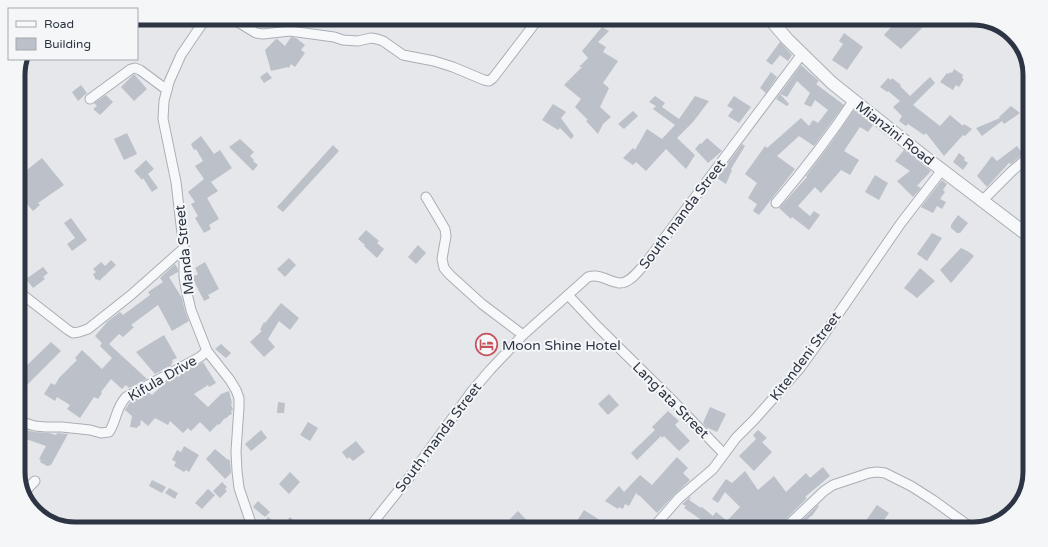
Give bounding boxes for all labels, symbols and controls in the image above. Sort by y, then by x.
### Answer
legend [8,8,138,60]
text: Road [44,17,74,31]
text: Building [44,37,91,51]
street label: Mianzini Road [852,98,937,169]
street label: South manda Street [636,156,730,272]
street label: Manda Street [171,204,198,296]
street label: Kitendeni Street [766,308,845,404]
hotel icon: Moon Shine Hotel [473,332,499,358]
place label: Moon Shine Hotel [502,337,621,354]
street label: Kifula Drive [125,352,200,405]
street label: Lang'ata Street [629,359,713,443]
street label: South manda Street [392,379,486,495]

